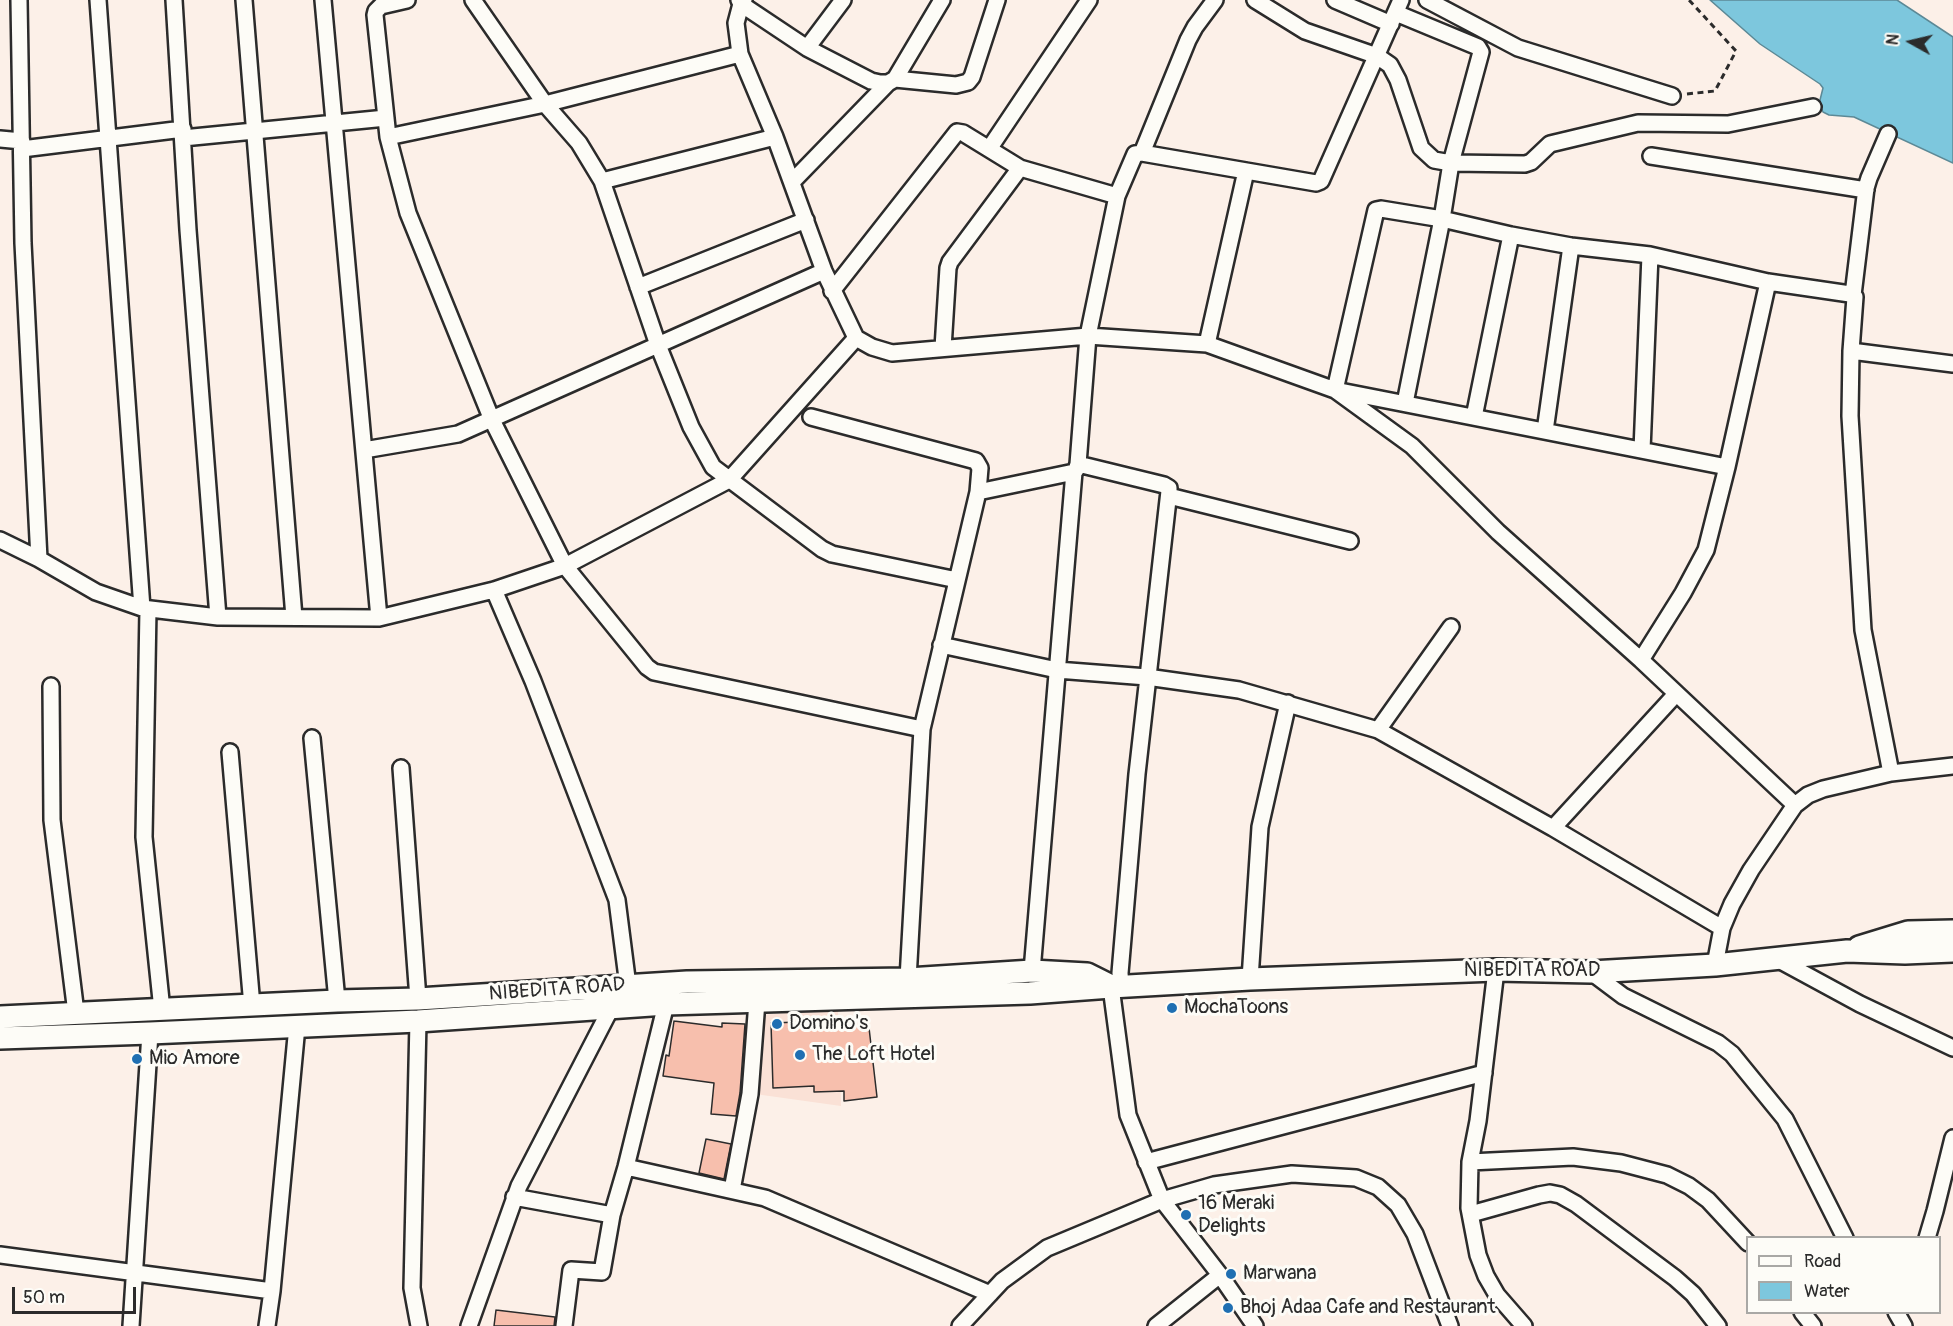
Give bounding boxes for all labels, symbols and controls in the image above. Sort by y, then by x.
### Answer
north arrow [1881,12,1941,72]
text: N [1883,33,1904,46]
street label: NIBEDITA ROAD [1464,959,1600,983]
street label: NIBEDITA ROAD [488,973,626,1007]
place label: MochaToons [1184,996,1288,1020]
marker: MochaToons [1165,1001,1179,1015]
place label: Domino's [789,1012,868,1036]
marker: Domino's [770,1017,784,1031]
place label: The Loft Hotel [812,1043,935,1067]
place label: Mio Amore [149,1047,240,1071]
marker: The Loft Hotel [793,1048,807,1062]
marker: Mio Amore [130,1052,144,1066]
place label: 16 Meraki Delights [1198,1192,1274,1239]
marker: 16 Meraki Delights [1179,1208,1193,1222]
legend [1746,1236,1941,1314]
text: Road [1804,1250,1841,1273]
place label: Marwana [1243,1262,1317,1286]
marker: Marwana [1224,1267,1238,1281]
scale bar [15,1275,140,1313]
text: Water [1804,1280,1850,1303]
text: 50 m [23,1286,65,1309]
place label: Bhoj Adaa Cafe and Restaurant [1240,1296,1495,1320]
marker: Bhoj Adaa Cafe and Restaurant [1221,1301,1235,1315]

